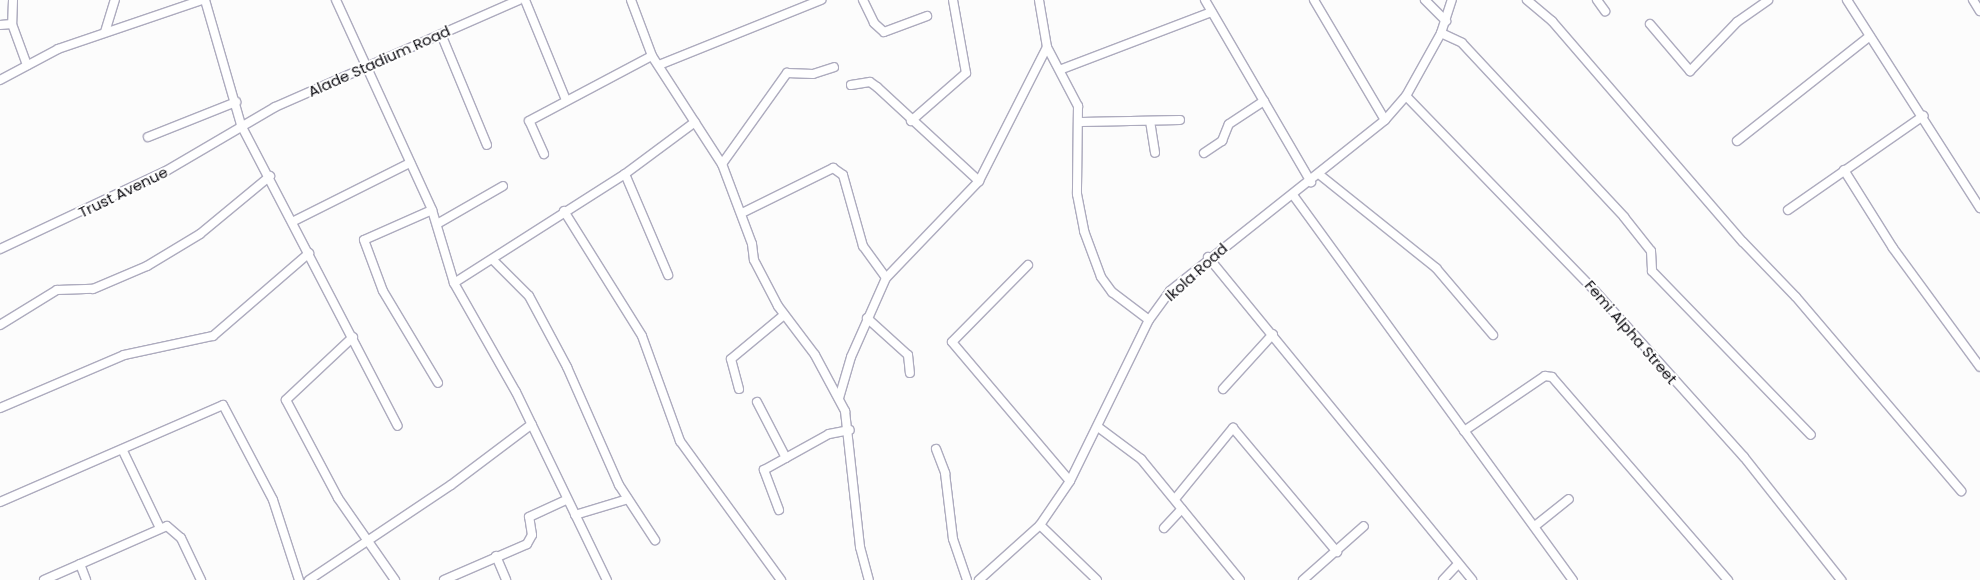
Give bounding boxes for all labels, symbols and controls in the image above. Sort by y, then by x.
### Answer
street label: Alade Stadium Road [305,22,453,100]
street label: Trust Avenue [75,163,171,221]
street label: Ikola Road [1161,239,1231,305]
street label: Femi Alpha Street [1581,276,1681,388]

